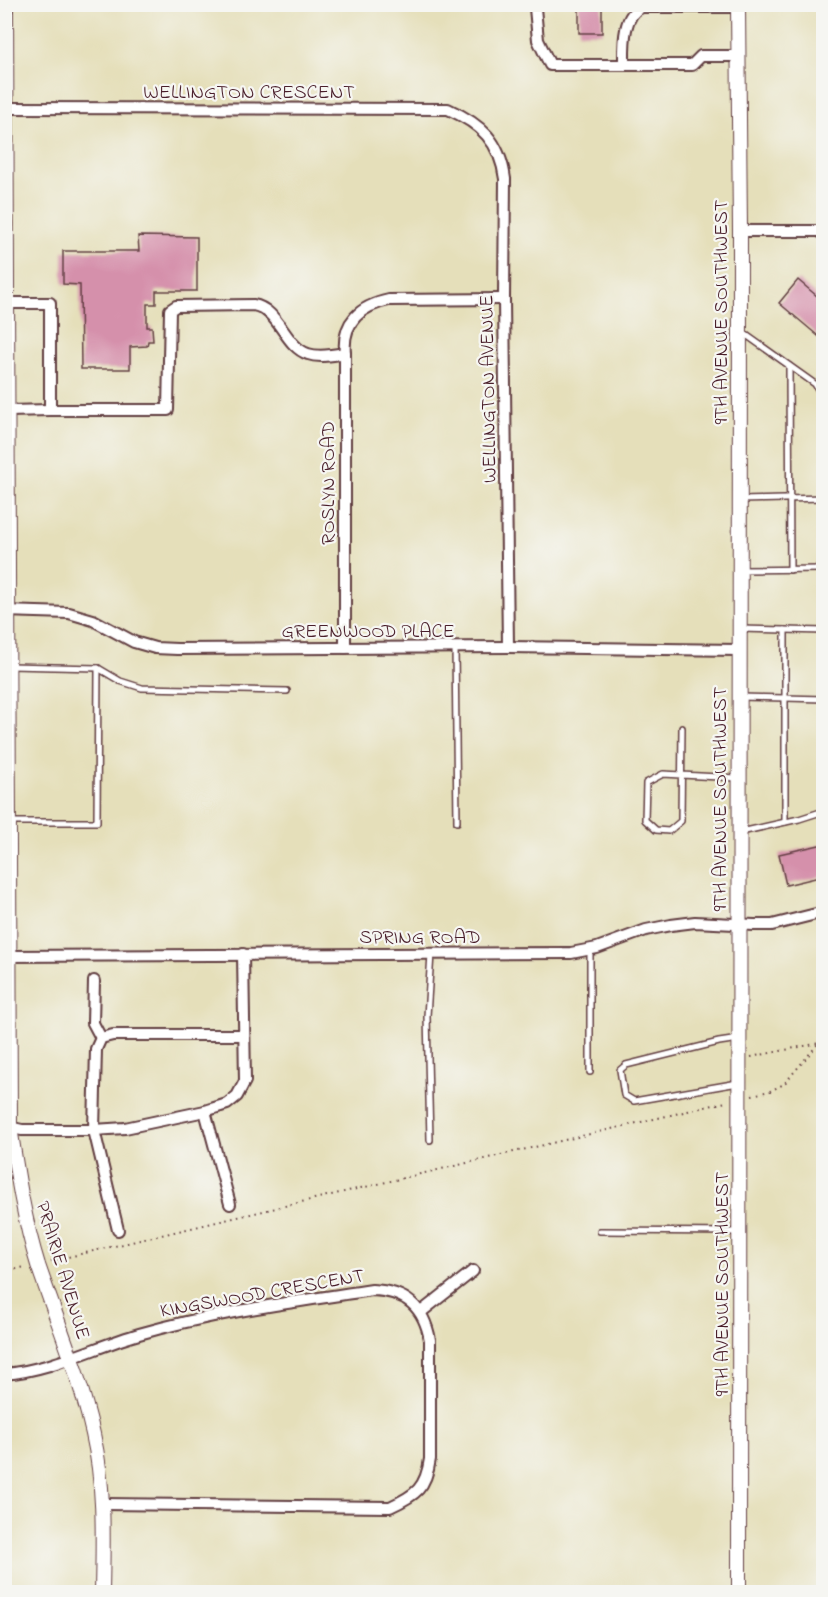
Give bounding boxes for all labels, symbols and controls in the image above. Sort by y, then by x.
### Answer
street label: WELLINGTON CRESCENT [143,79,355,108]
street label: 9TH AVENUE SOUTHWEST [708,200,737,424]
street label: WELLINGTON AVENUE [473,295,506,483]
street label: ROSLYN ROAD [315,421,344,545]
street label: GREENWOOD PLACE [281,618,455,647]
street label: 9TH AVENUE SOUTHWEST [707,687,736,911]
street label: SPRING ROAD [359,924,481,953]
street label: 9TH AVENUE SOUTHWEST [709,1172,738,1396]
street label: PRAIRIE AVENUE [27,1198,96,1344]
street label: KINGSWOOD CRESCENT [158,1262,367,1327]

